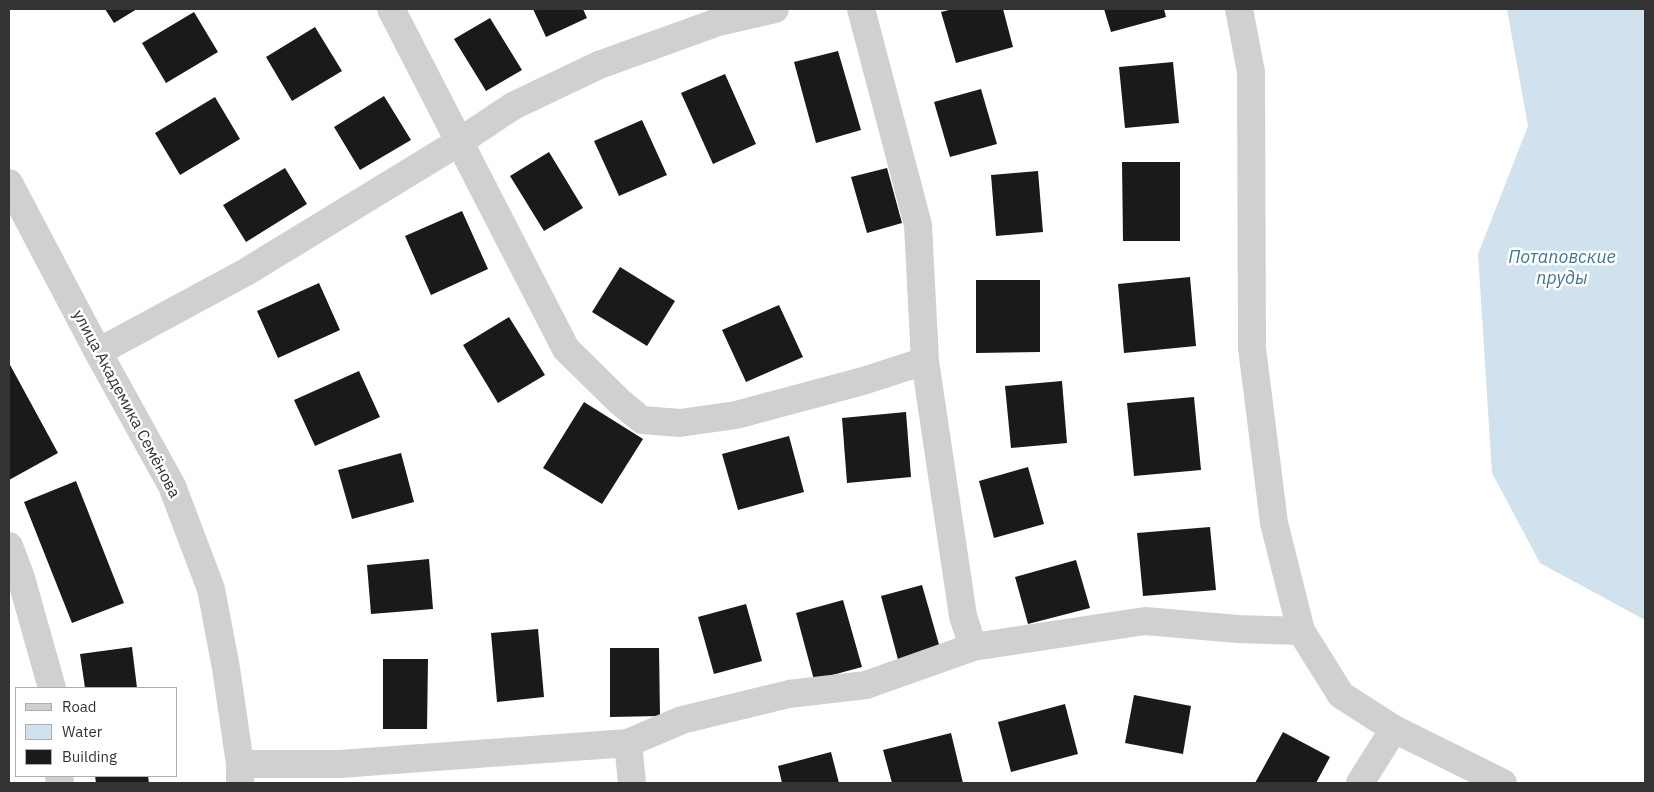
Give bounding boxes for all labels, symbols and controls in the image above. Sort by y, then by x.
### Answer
water label: Потаповские пруды [1508,247,1616,290]
street label: улица Академика Семёнова [68,307,184,501]
legend [15,687,178,777]
text: Road [62,697,97,716]
text: Water [62,722,102,741]
text: Building [62,747,117,766]

